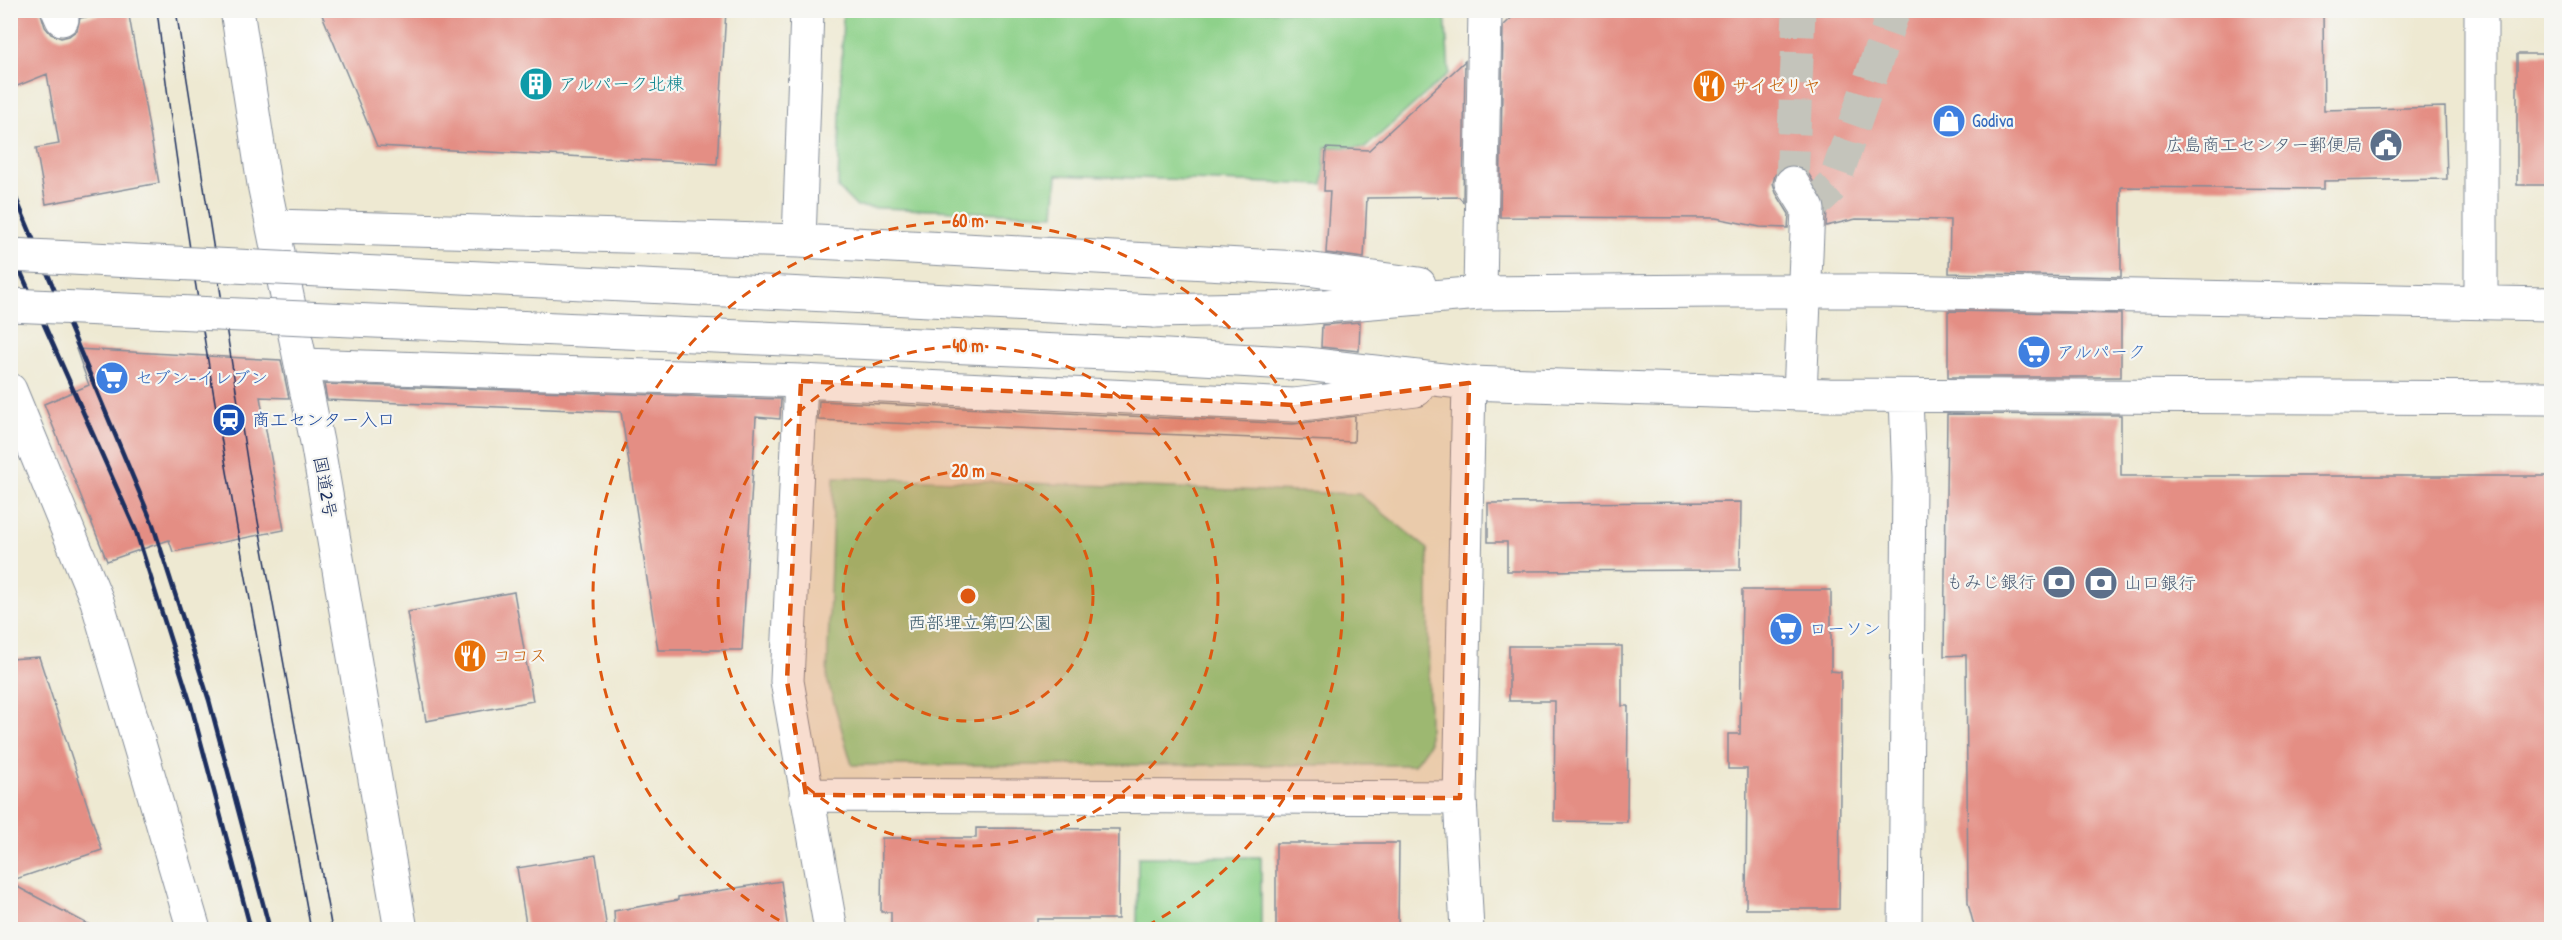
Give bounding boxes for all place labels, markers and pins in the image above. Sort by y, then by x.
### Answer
building icon: アルパーク北棟 [518,66,554,102]
restaurant icon: サイゼリヤ [1691,68,1727,104]
place label: アルパーク北棟 [559,71,684,96]
place label: サイゼリヤ [1732,73,1821,98]
shop icon: Godiva [1931,103,1967,139]
place label: Godiva [1972,108,2013,133]
public building icon: 広島商工センター郵便局 [2368,127,2404,163]
place label: 広島商工センター郵便局 [2166,132,2363,157]
supermarket icon: アルパーク [2016,334,2052,370]
place label: アルパーク [2057,339,2146,364]
supermarket icon: セブン-イレブン [94,360,130,396]
place label: セブン-イレブン [135,365,268,390]
station icon: 商工センター入口 [211,402,247,438]
place label: 商工センター入口 [252,407,395,432]
bank icon: もみじ銀行 [2041,564,2077,600]
bank icon: 山口銀行 [2083,565,2119,601]
place label: もみじ銀行 [1946,569,2036,594]
place label: 山口銀行 [2124,570,2196,595]
centre of rings [958,586,978,606]
supermarket icon: ローソン [1768,611,1804,647]
place label: ローソン [1809,616,1881,641]
restaurant icon: ココス [452,638,488,674]
place label: ココス [493,643,547,668]

